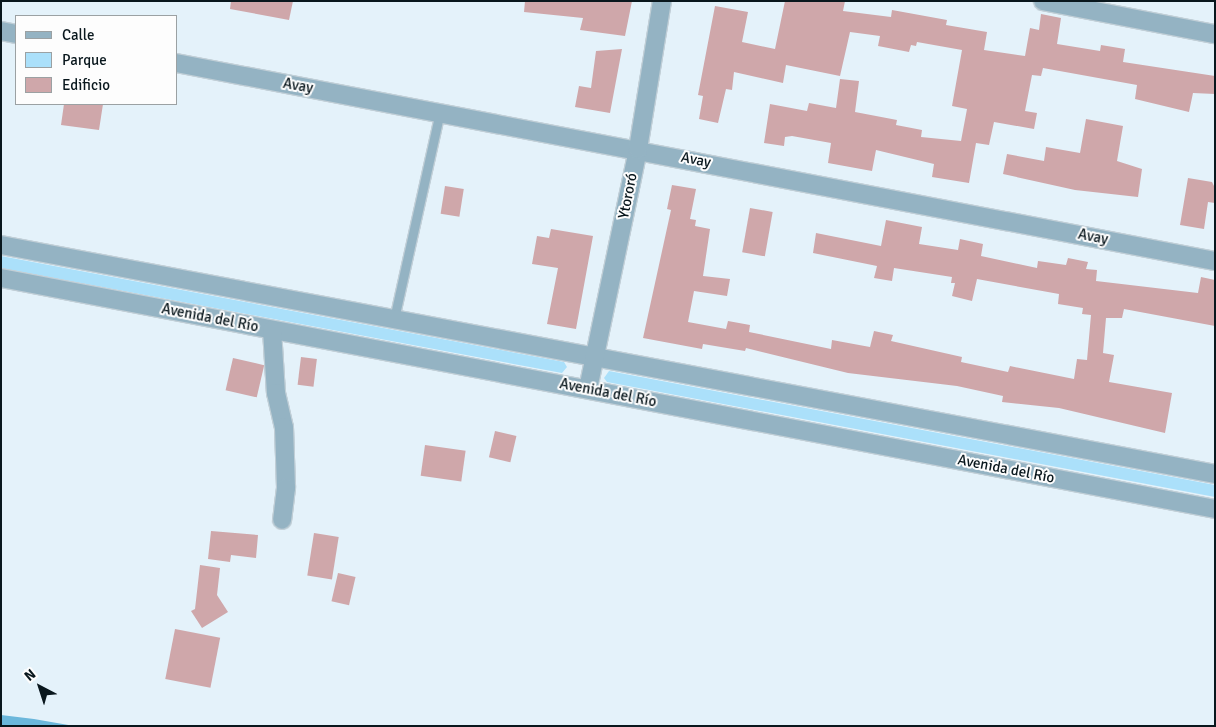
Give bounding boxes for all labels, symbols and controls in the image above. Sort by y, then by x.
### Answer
legend [15,15,178,105]
text: Calle [62,26,95,44]
text: Parque [62,51,107,69]
street label: Avay [282,75,314,97]
text: Edificio [62,76,110,94]
street label: Avay [679,148,713,172]
street label: Ytororó [615,172,641,220]
street label: Avay [1076,225,1110,249]
street label: Avenida del Río [160,300,260,336]
street label: Avenida del Río [558,375,658,411]
street label: Avenida del Río [956,451,1056,487]
north arrow [15,662,65,712]
text: N [21,665,39,685]

